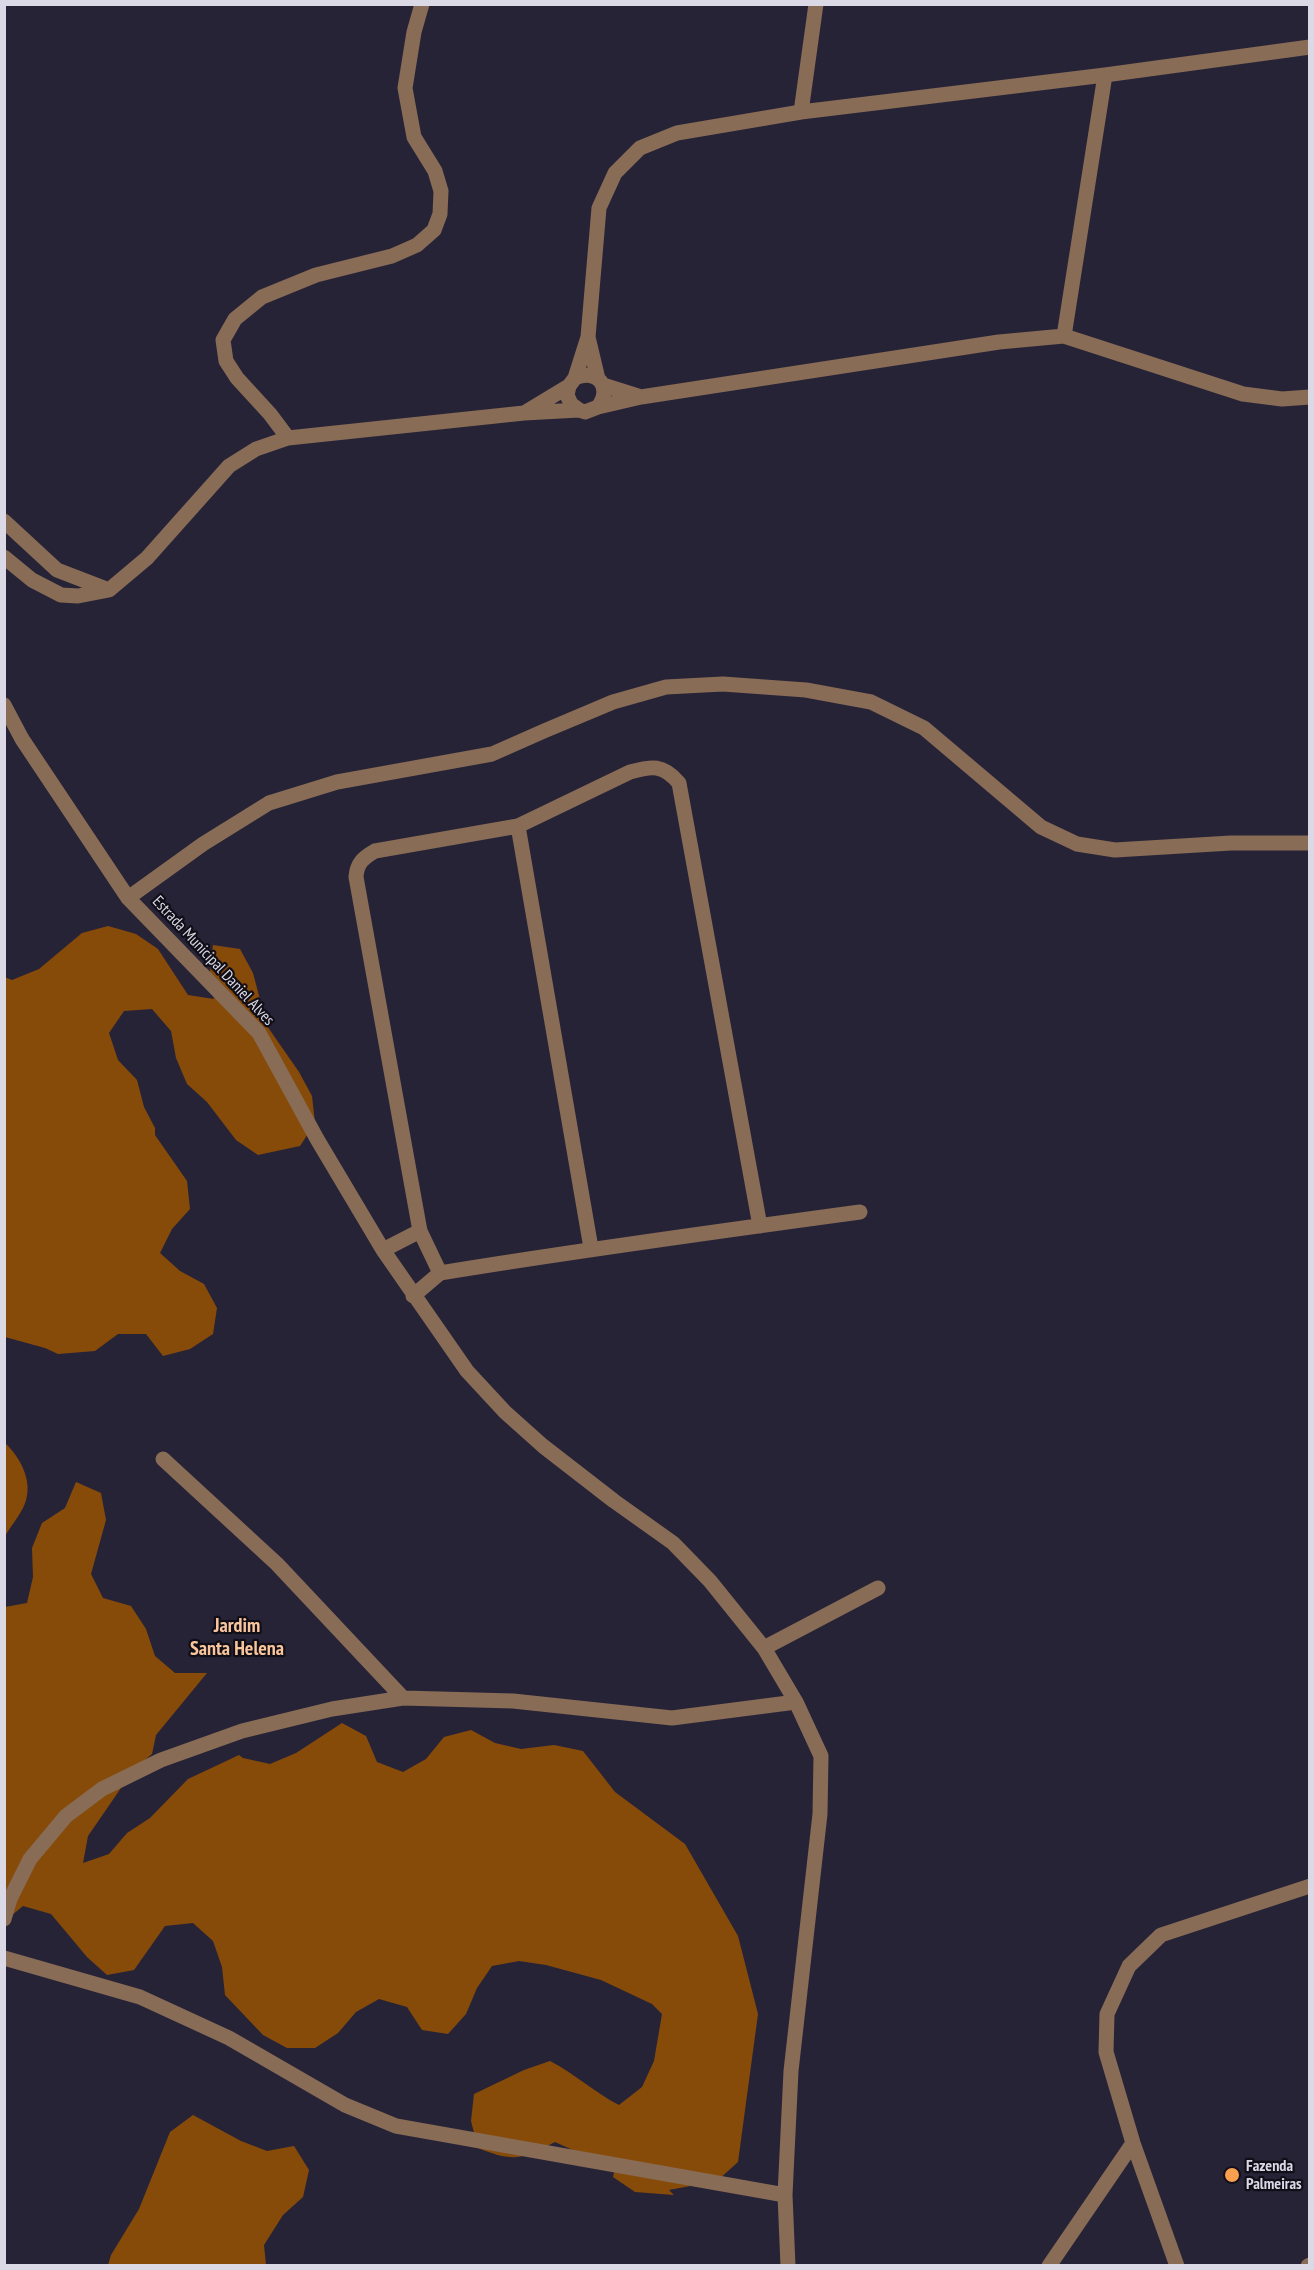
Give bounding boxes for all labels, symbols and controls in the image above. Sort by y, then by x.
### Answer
street label: Estrada Municipal Daniel Alves [148,892,278,1030]
district label: Jardim Santa Helena [190,1614,284,1661]
place label: Fazenda Palmeiras [1246,2156,1302,2194]
marker: Fazenda Palmeiras [1223,2166,1241,2184]

